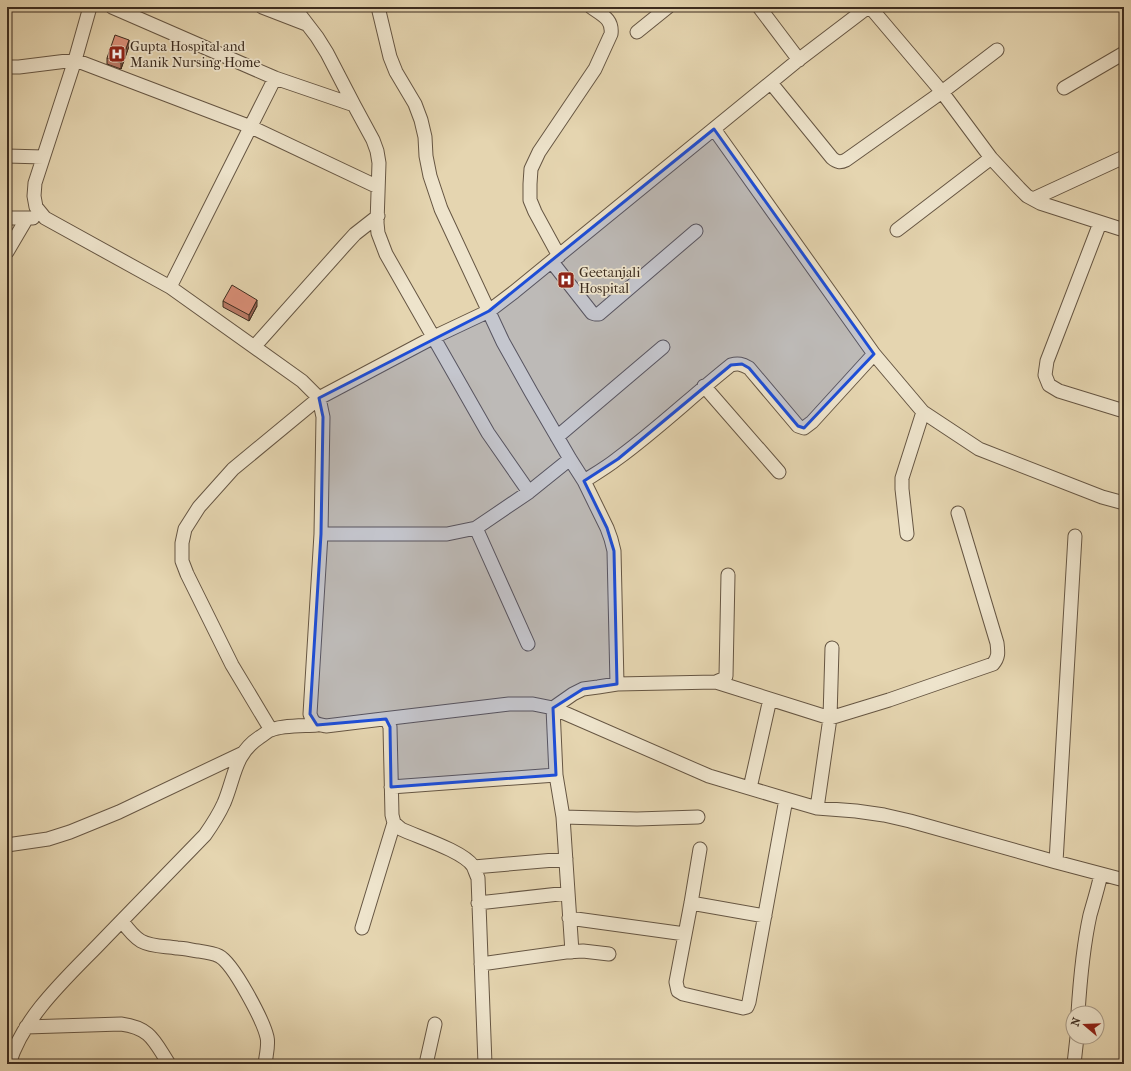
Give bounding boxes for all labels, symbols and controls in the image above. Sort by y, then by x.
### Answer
place label: Gupta Hospital and Manik Nursing Home [130,38,260,71]
hospital icon: Gupta Hospital and Manik Nursing Home [107,44,127,64]
place label: Geetanjali Hospital [579,264,640,297]
hospital icon: Geetanjali Hospital [556,270,576,290]
north arrow [1065,1005,1105,1045]
text: N [1069,1015,1084,1028]

